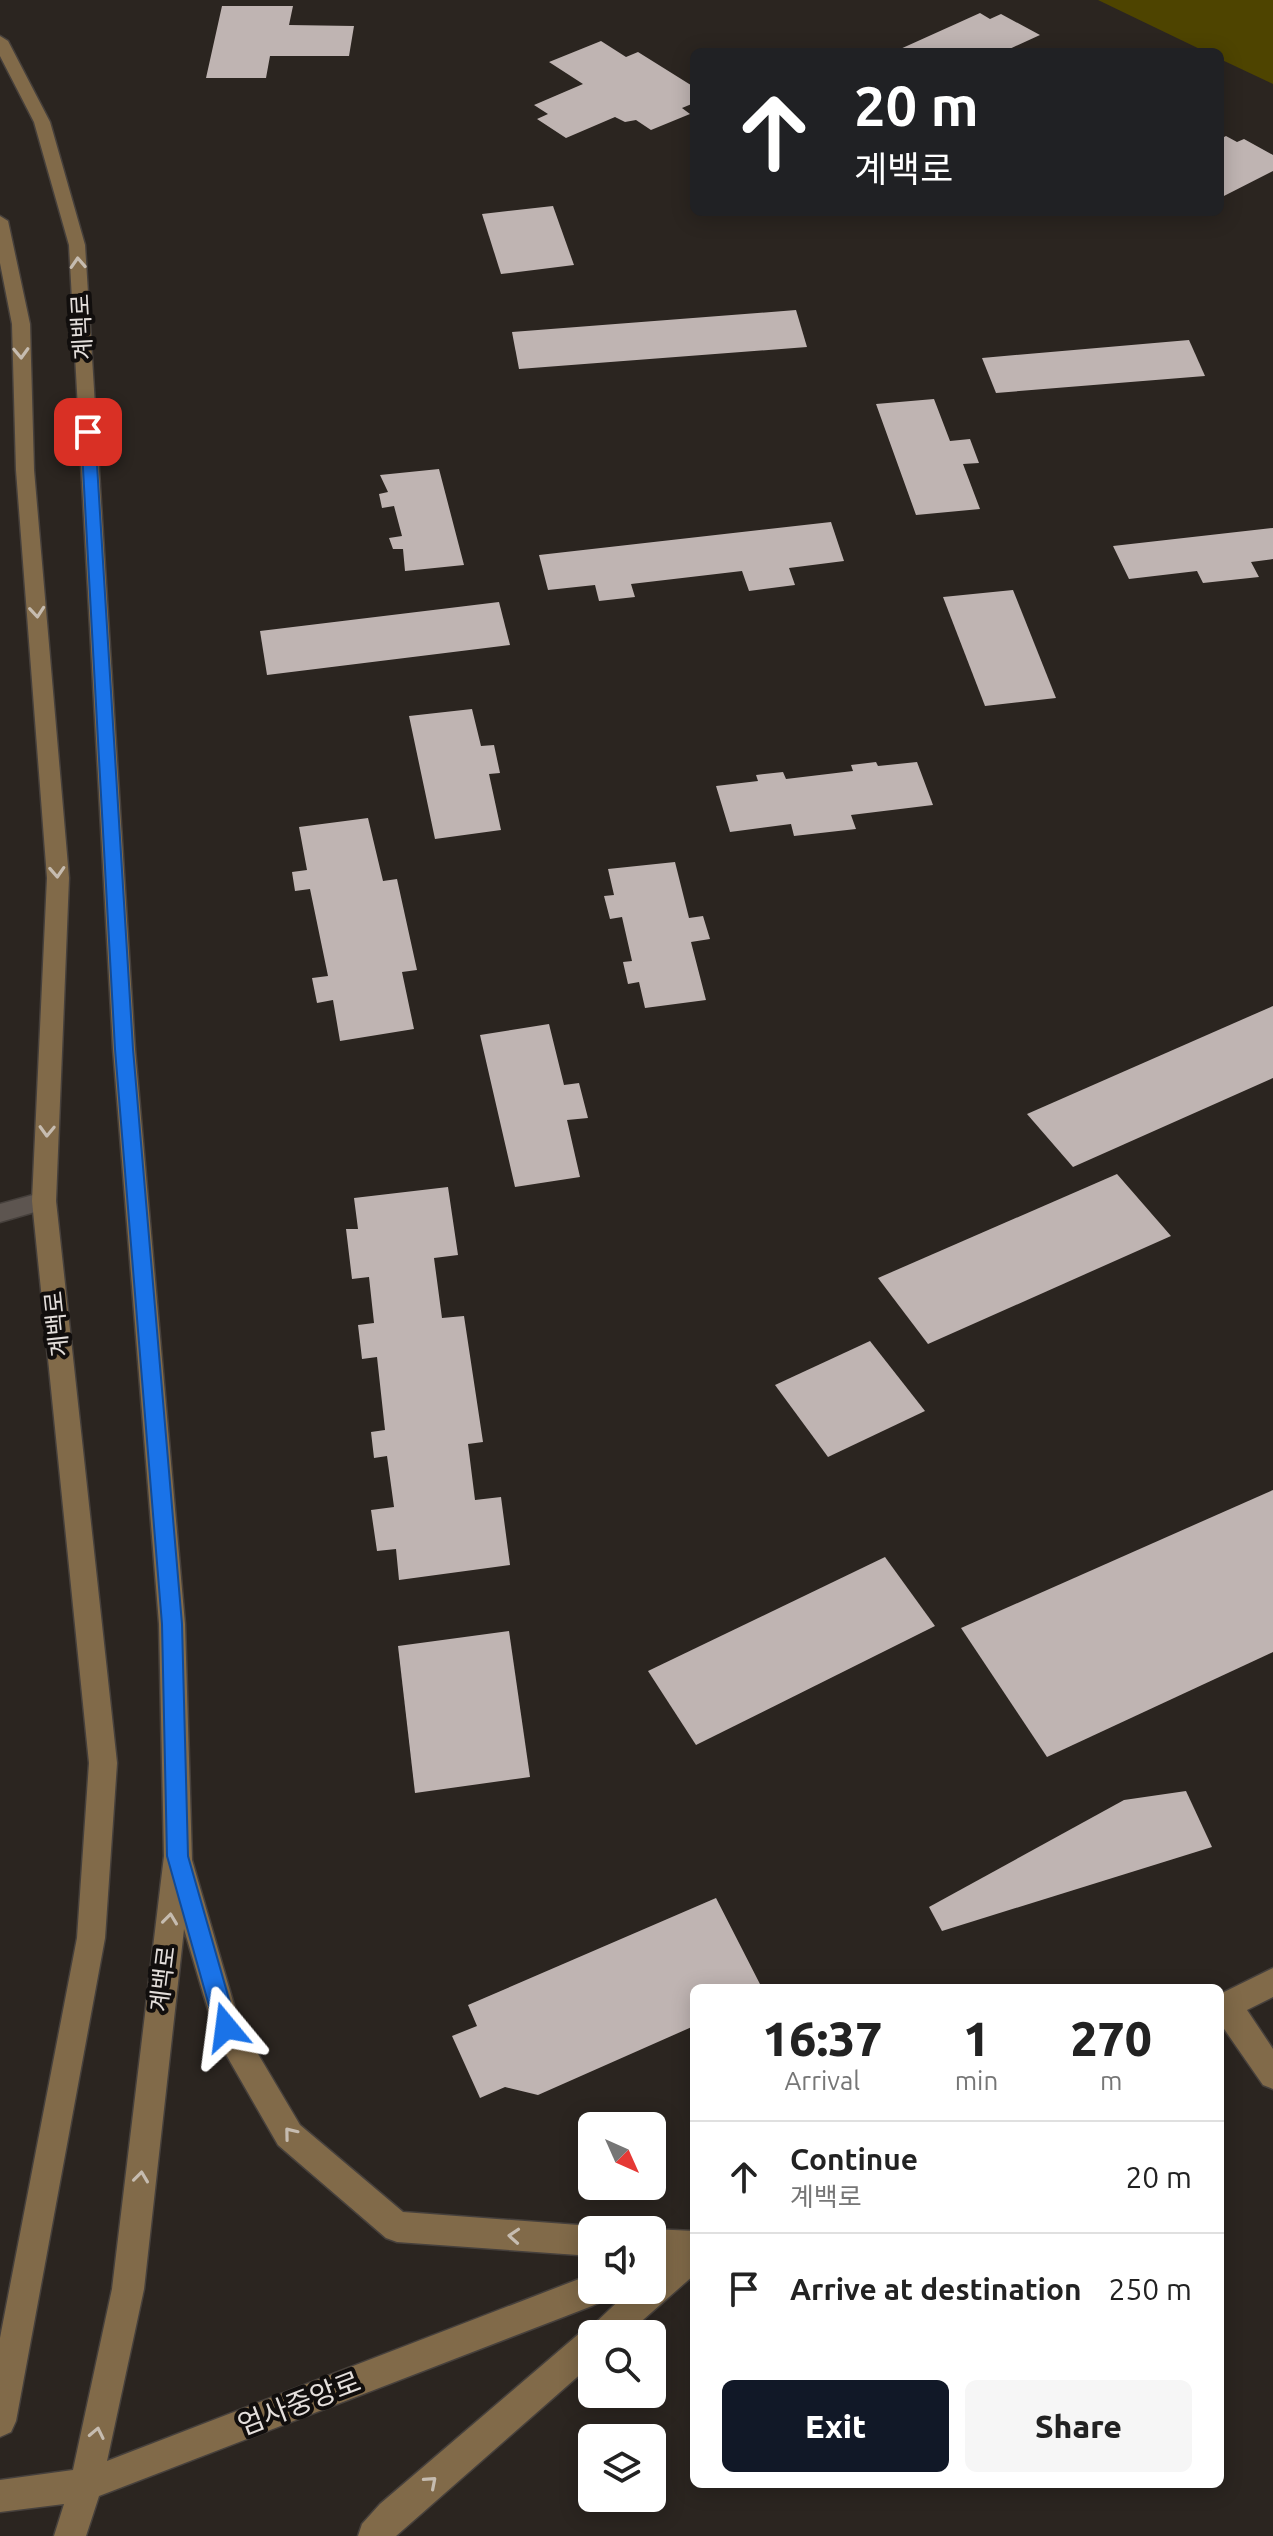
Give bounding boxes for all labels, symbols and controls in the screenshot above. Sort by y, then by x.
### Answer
text: 20 m [854,74,979,137]
icon: ahead [722,80,826,184]
text: 계백로 [854,148,953,189]
one-way arrow [70,256,87,269]
street label: 계백로 [66,293,97,361]
one-way arrow [13,347,30,360]
pin [54,398,122,466]
icon: arrive [66,410,110,454]
one-way arrow [28,606,45,619]
one-way arrow [48,866,65,879]
one-way arrow [39,1125,56,1138]
street label: 계백로 [40,1290,73,1358]
one-way arrow [162,1912,179,1925]
street label: 계백로 [145,1944,180,2013]
position arrow [184,1985,268,2069]
text: 16:37 [762,2011,882,2065]
text: 1 [963,2011,990,2065]
text: 270 [1071,2011,1152,2065]
text: Arrival [784,2066,860,2095]
text: min [955,2066,998,2095]
text: m [1100,2066,1122,2095]
north arrow [578,2112,666,2200]
map controls [578,2112,666,2512]
one-way arrow [285,2128,300,2142]
text: Continue [790,2142,918,2176]
icon: ahead [722,2155,766,2199]
text: 20 m [1125,2160,1192,2194]
one-way arrow [132,2171,149,2184]
text: 계백로 [790,2182,862,2211]
button: sound [578,2216,666,2304]
one-way arrow [507,2228,520,2245]
icon: arrive [722,2267,766,2311]
text: Arrive at destination [790,2272,1082,2306]
text: 250 m [1108,2272,1192,2306]
button: search [578,2320,666,2408]
street label: 엄사중앙로 [233,2365,365,2440]
button: Exit [722,2380,949,2472]
button: Share [965,2380,1192,2472]
button: layers [578,2424,666,2512]
one-way arrow [88,2427,105,2441]
one-way arrow [421,2478,436,2492]

